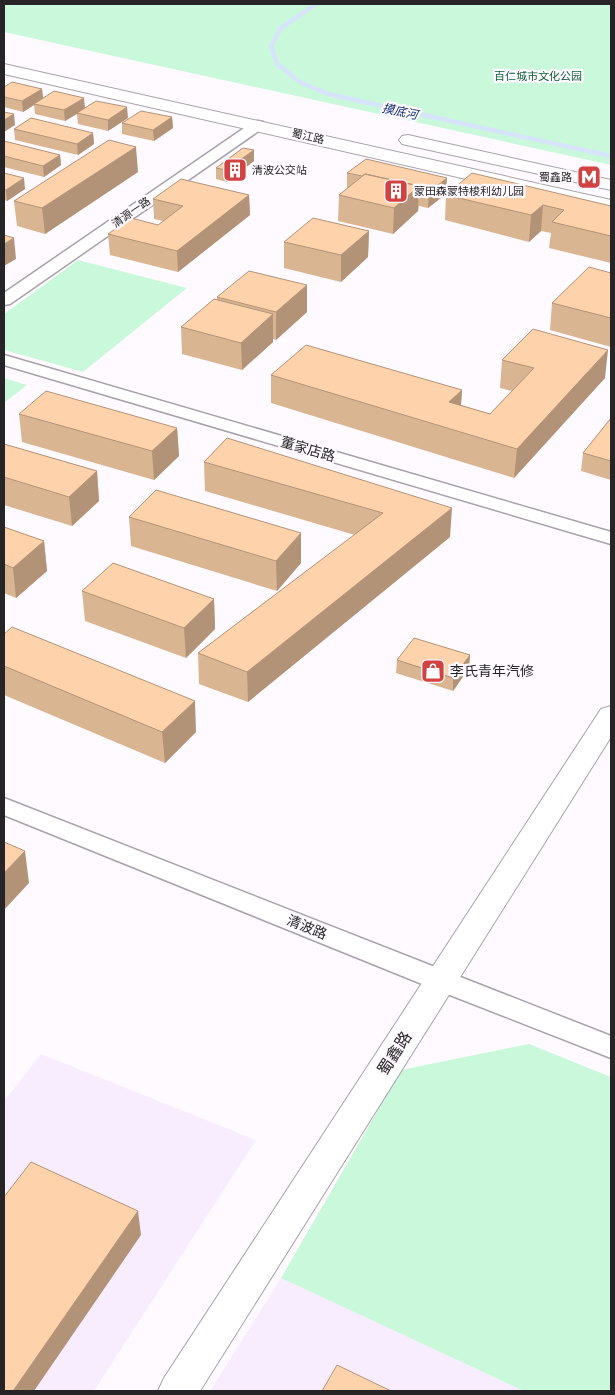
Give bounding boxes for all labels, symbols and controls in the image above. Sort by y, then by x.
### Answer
park label: 百仁城市文化公园 [494,69,582,83]
water label: 摸底河 [381,100,421,122]
street label: 蜀江路 [290,125,326,147]
building icon: 清波公交站 [222,157,248,183]
place label: 清波公交站 [252,163,307,177]
metro station icon: 蜀鑫路 [576,164,602,190]
place label: 蜀鑫路 [539,170,572,184]
building icon: 蒙田森蒙特梭利幼儿园 [383,178,409,204]
place label: 蒙田森蒙特梭利幼儿园 [414,184,524,198]
street label: 清源一路 [109,194,153,230]
street label: 董家店路 [279,433,337,465]
shop icon: 李氏青年汽修 [420,658,446,684]
place label: 李氏青年汽修 [450,662,534,680]
street label: 清波路 [284,911,330,943]
street label: 蜀鑫路 [373,1027,415,1079]

